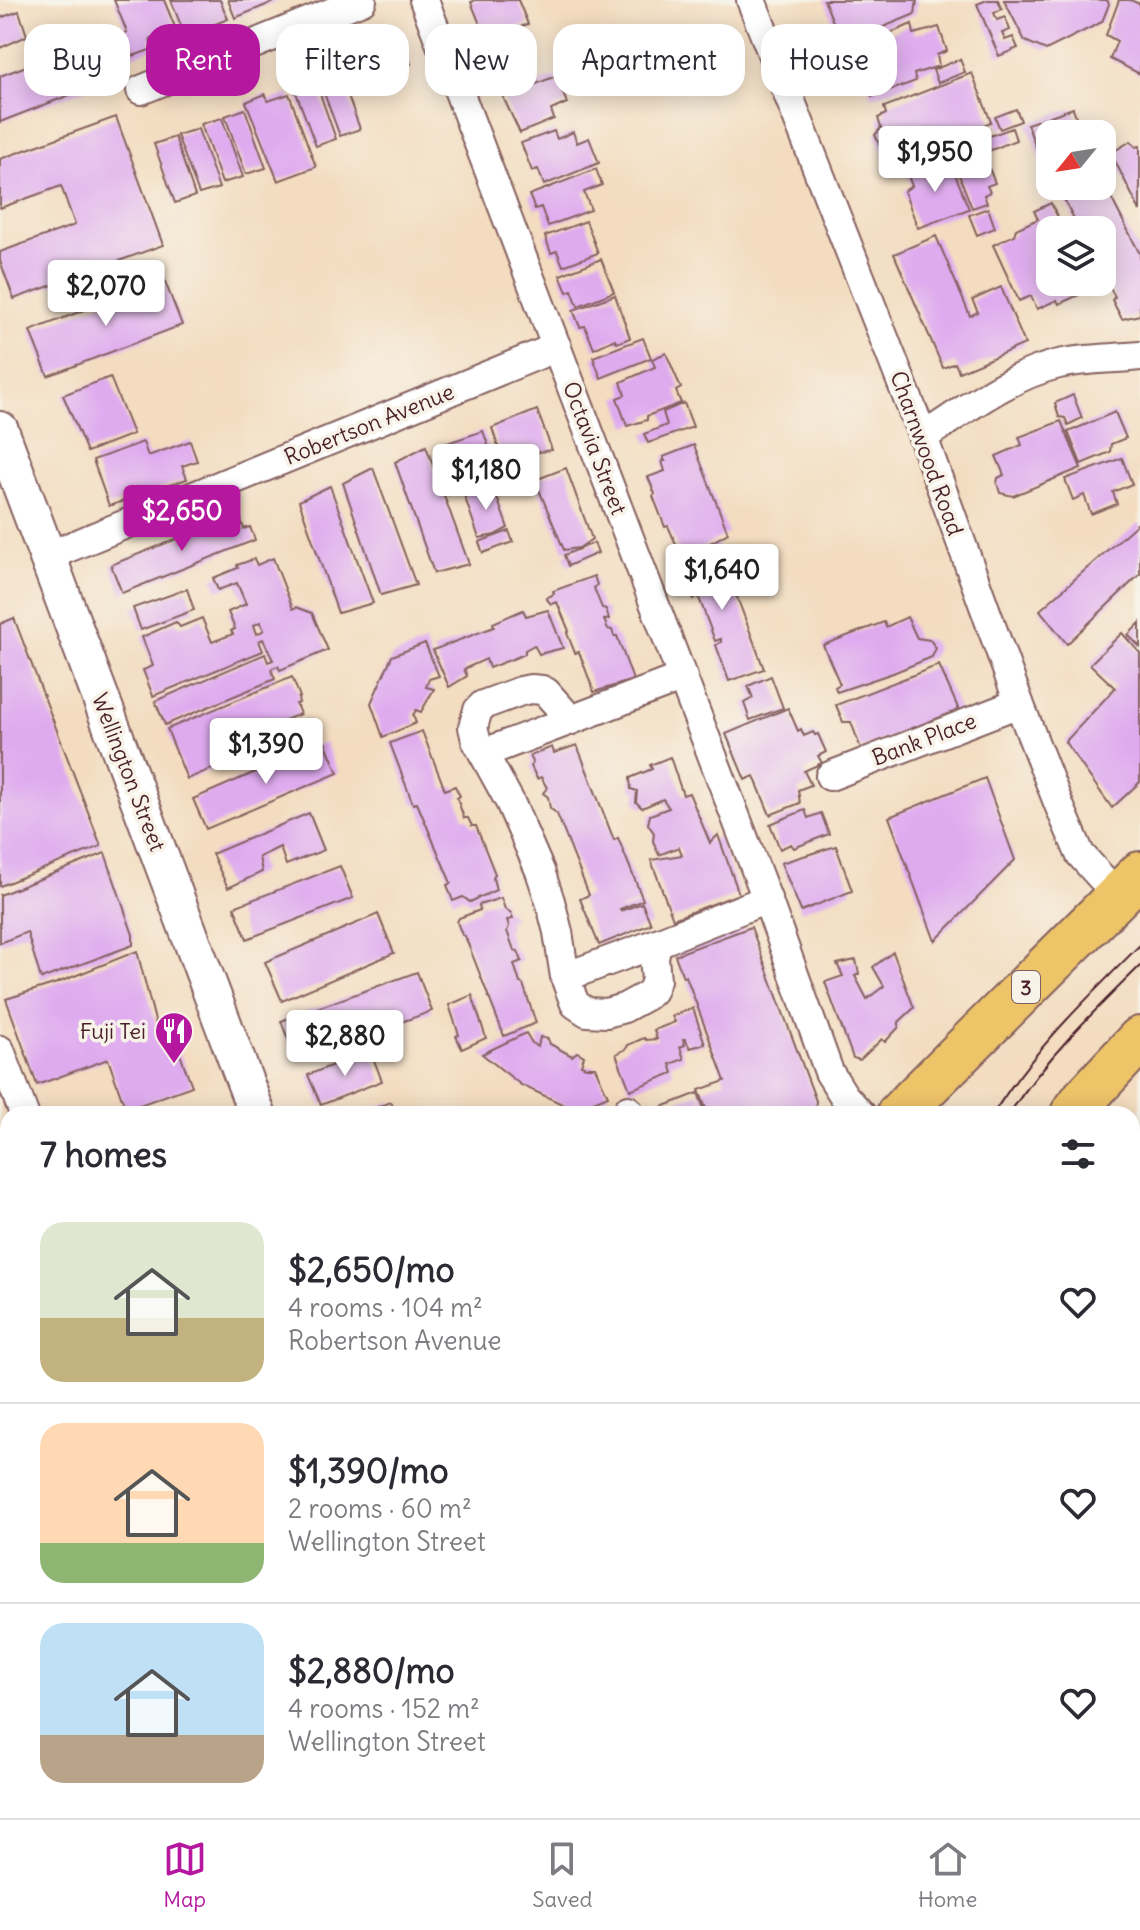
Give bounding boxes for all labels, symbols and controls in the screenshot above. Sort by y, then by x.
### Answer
chip: Buy [24,24,130,96]
chip: Rent [146,24,260,96]
chip: Filters [276,24,409,96]
chip: New [425,24,537,96]
chip: Apartment [553,24,745,96]
chip: House [761,24,897,96]
north arrow [1036,120,1116,200]
map controls [1036,120,1116,296]
pin: $1,950 [870,126,1000,194]
text: $1,950 [897,135,973,168]
button: layers [1036,216,1116,296]
pin: $2,070 [41,260,171,328]
text: $2,070 [66,269,146,302]
street label: Charnwood Road [884,367,970,539]
street label: Robertson Avenue [280,377,458,471]
street label: Octavia Street [557,377,633,519]
pin: $1,180 [421,444,551,512]
text: $1,180 [450,453,522,486]
pin: $2,650 [117,485,247,553]
text: $2,650 [141,494,223,527]
pin: $1,640 [657,544,787,612]
text: $1,640 [684,553,760,586]
street label: Wellington Street [86,689,172,855]
street label: Bank Place [868,706,980,772]
pin: $1,390 [201,718,331,786]
text: $1,390 [228,727,304,760]
road number: 3 [1012,971,1040,1003]
restaurant icon: Fuji Tei [153,1010,195,1065]
pin: $2,880 [280,1010,410,1078]
place label: Fuji Tei [80,1017,146,1045]
text: $2,880 [304,1019,386,1052]
icon: filters [1056,1132,1100,1176]
text: 7 homes [40,1133,167,1176]
text: $2,650/mo [288,1248,455,1291]
icon: home [104,1254,200,1350]
icon: heart [1056,1280,1100,1324]
text: 4 rooms · 104 m² [288,1291,483,1324]
text: Robertson Avenue [288,1324,502,1357]
text: $1,390/mo [288,1449,449,1492]
icon: home [104,1455,200,1551]
icon: heart [1056,1481,1100,1525]
text: 2 rooms · 60 m² [288,1492,472,1525]
text: Wellington Street [288,1525,486,1558]
text: $2,880/mo [288,1649,455,1692]
icon: home [104,1655,200,1751]
icon: heart [1056,1681,1100,1725]
text: 4 rooms · 152 m² [288,1692,480,1725]
text: Wellington Street [288,1725,486,1758]
tab: Map [163,1837,207,1913]
tab: Saved [532,1837,592,1913]
tab: Home [918,1837,977,1913]

